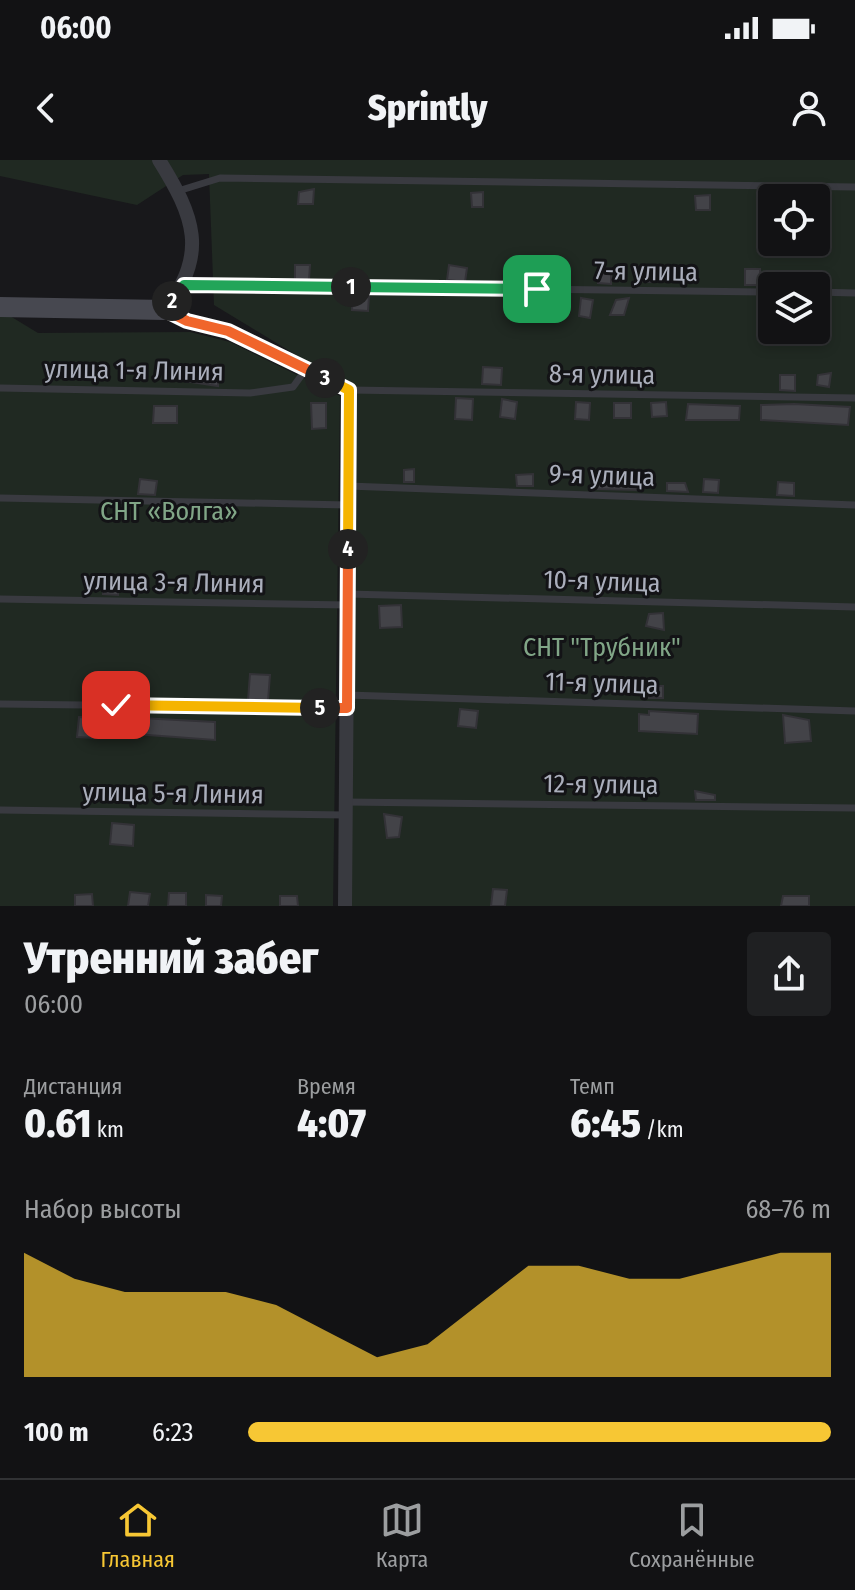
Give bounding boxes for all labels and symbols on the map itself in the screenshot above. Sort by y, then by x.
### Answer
pin [503,255,571,323]
street label: 7-я улица [594,255,698,288]
pin: 1 [331,267,371,307]
pin: 2 [152,281,192,321]
street label: улица 1-я Линия [44,353,224,388]
pin: 3 [305,358,345,398]
street label: 8-я улица [549,358,655,391]
street label: 9-я улица [548,458,656,493]
park label: СНТ «Волга» [100,496,238,527]
pin: 4 [328,529,368,569]
street label: 10-я улица [543,564,661,599]
street label: улица 3-я Линия [83,565,265,600]
park label: СНТ "Трубник" [523,632,681,663]
street label: 11-я улица [545,666,659,701]
pin [82,671,150,739]
pin: 5 [300,688,340,728]
street label: 12-я улица [543,768,659,801]
street label: улица 5-я Линия [82,776,264,811]

